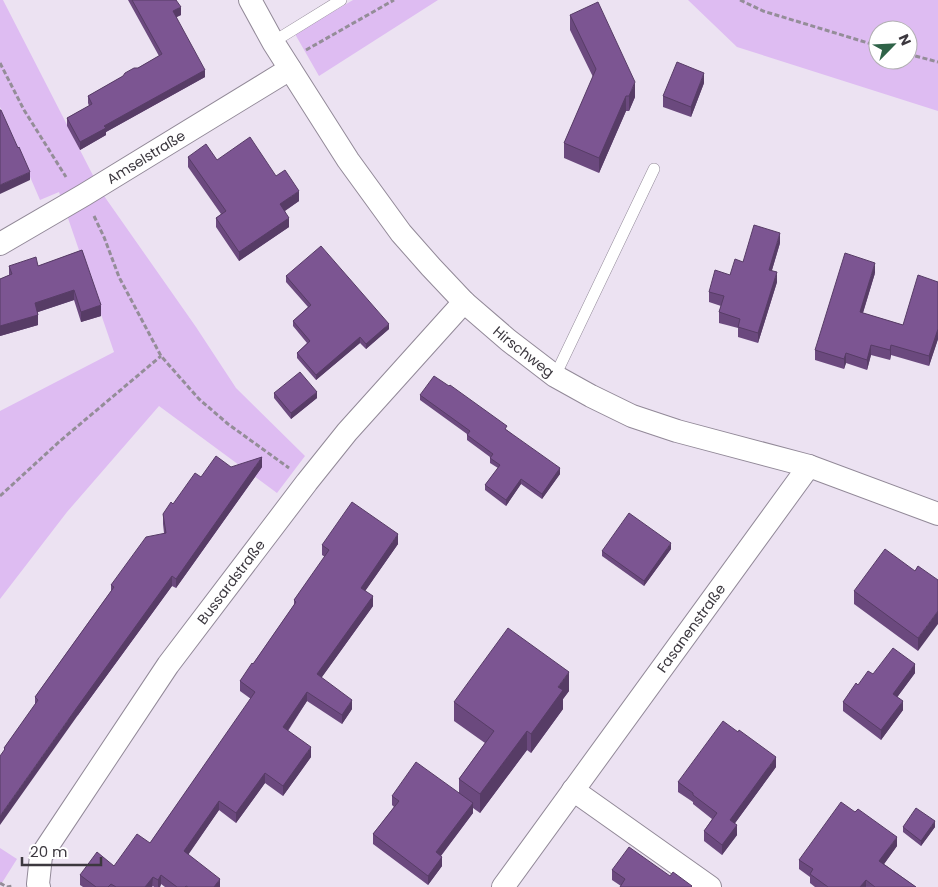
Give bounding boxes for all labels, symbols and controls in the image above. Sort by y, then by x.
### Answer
north arrow [868,20,918,70]
text: N [894,31,916,49]
street label: Amselstraße [103,125,189,189]
street label: Hirschweg [489,321,558,382]
street label: Bussardstraße [192,535,270,628]
street label: Fasanenstraße [652,579,730,677]
scale bar [22,834,101,866]
text: 20 m [30,841,68,862]

